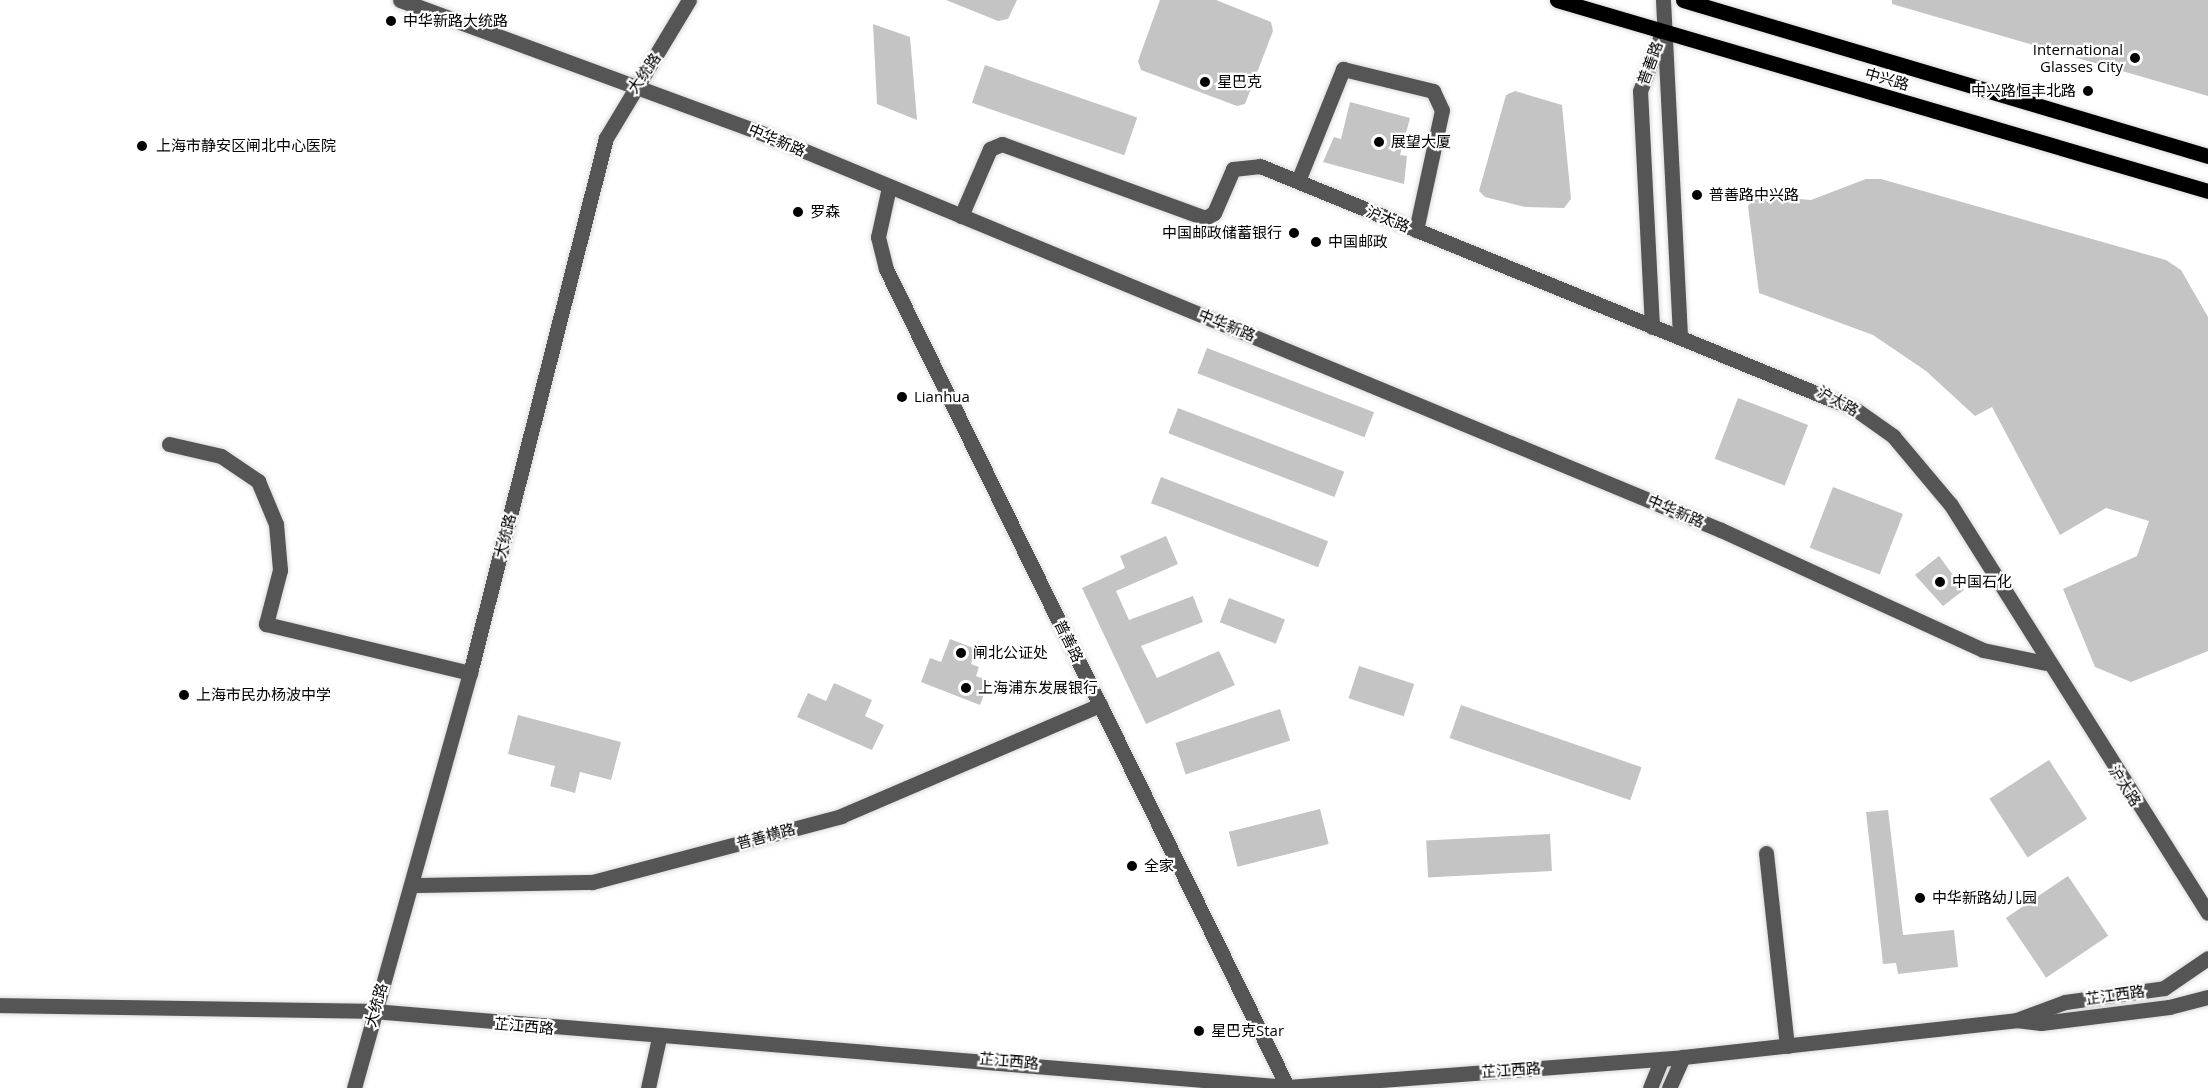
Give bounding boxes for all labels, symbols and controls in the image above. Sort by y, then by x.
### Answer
place label: 中华新路大统路 [403,12,508,30]
marker: 中华新路大统路 [384,14,398,28]
street label: 普善路 [1634,39,1666,87]
place label: International Glasses City [2033,40,2123,75]
street label: 大统路 [624,49,664,97]
marker: International Glasses City [2128,51,2142,65]
street label: 中兴路 [1863,64,1911,94]
place label: 星巴克 [1217,73,1262,91]
marker: 星巴克 [1198,75,1212,89]
place label: 中兴路恒丰北路 [1971,82,2076,100]
marker: 中兴路恒丰北路 [2081,84,2095,98]
street label: 中华新路 [746,120,808,160]
place label: 展望大厦 [1391,133,1451,151]
marker: 展望大厦 [1372,135,1386,149]
marker: 上海市静安区闸北中心医院 [133,137,151,155]
place label: 上海市静安区闸北中心医院 [156,137,336,155]
place label: 普善路中兴路 [1709,186,1799,204]
marker: 普善路中兴路 [1690,188,1704,202]
street label: 沪太路 [1364,202,1412,236]
place label: 罗森 [810,203,840,221]
marker: 罗森 [791,205,805,219]
place label: 中国邮政储蓄银行 [1162,224,1282,242]
marker: 中国邮政储蓄银行 [1287,226,1301,240]
place label: 中国邮政 [1328,233,1388,251]
marker: 中国邮政 [1309,235,1323,249]
street label: 中华新路 [1196,305,1258,345]
street label: 沪太路 [1814,382,1862,420]
place label: Lianhua [914,388,970,406]
marker: Lianhua [895,390,909,404]
street label: 中华新路 [1645,491,1707,531]
street label: 大统路 [491,512,519,560]
place label: 中国石化 [1952,573,2012,591]
marker: 中国石化 [1933,575,1947,589]
street label: 普善路 [1051,617,1087,665]
place label: 闸北公证处 [973,644,1048,662]
marker: 闸北公证处 [954,646,968,660]
place label: 上海浦东发展银行 [978,679,1098,697]
marker: 上海浦东发展银行 [959,681,973,695]
place label: 上海市民办杨波中学 [196,686,331,704]
marker: 上海市民办杨波中学 [177,688,191,702]
street label: 沪太路 [2105,762,2145,810]
street label: 普善横路 [735,820,797,852]
place label: 全家 [1144,857,1174,875]
marker: 全家 [1125,859,1139,873]
place label: 中华新路幼儿园 [1932,889,2037,907]
marker: 中华新路幼儿园 [1913,891,1927,905]
street label: 大统路 [361,981,391,1029]
street label: 芷江西路 [2084,982,2146,1008]
street label: 芷江西路 [493,1014,555,1038]
place label: 星巴克Star [1211,1022,1284,1040]
marker: 星巴克Star [1192,1024,1206,1038]
street label: 芷江西路 [978,1049,1040,1073]
street label: 芷江西路 [1480,1059,1542,1081]

